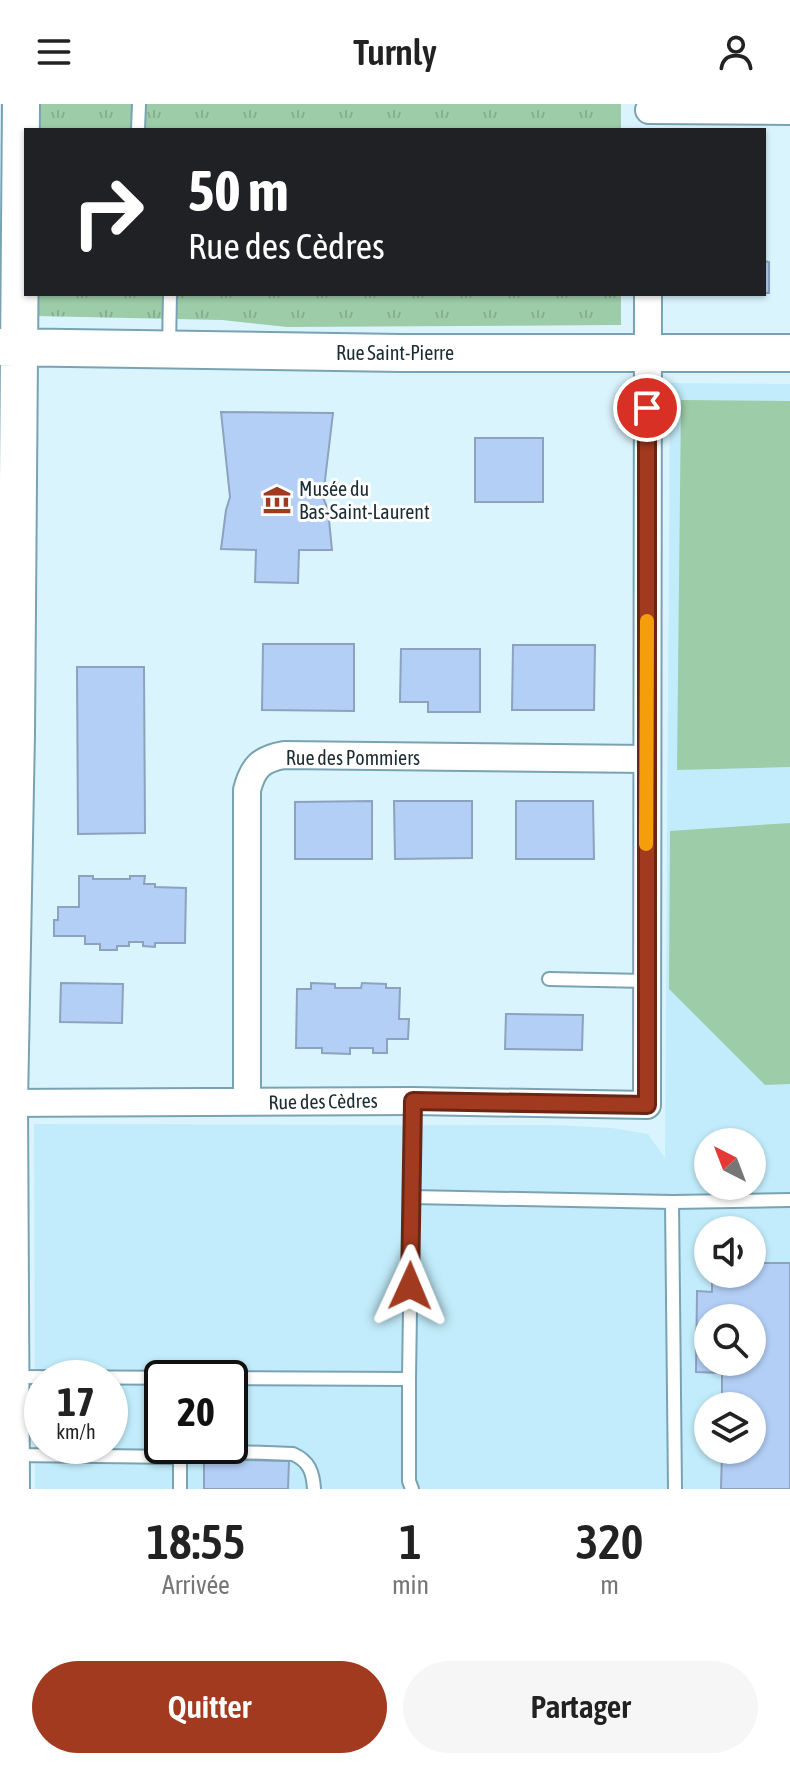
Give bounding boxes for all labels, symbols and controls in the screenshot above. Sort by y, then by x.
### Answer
icon: menu [32,30,76,74]
icon: person [714,30,758,74]
text: Turnly [353,31,437,73]
text: 50 m [188,159,289,223]
icon: right [56,160,160,264]
text: Rue des Cèdres [188,225,385,267]
street label: Rue Saint-Pierre [336,341,454,364]
pin [613,374,681,442]
icon: arrive [625,386,669,430]
place label: Musée du Bas-Saint-Laurent [299,477,430,523]
museum icon: Musée du Bas-Saint-Laurent [262,485,292,515]
street label: Rue des Pommiers [286,746,420,769]
street label: Rue des Cèdres [268,1089,378,1113]
north arrow [694,1128,766,1200]
map controls [694,1128,766,1464]
button: sound [694,1216,766,1288]
position arrow [368,1244,452,1328]
button: search [694,1304,766,1376]
speed limit sign: 20 [144,1360,248,1464]
text: 17 [57,1379,95,1424]
button: layers [694,1392,766,1464]
text: km/h [56,1420,96,1443]
text: 18:55 [147,1514,245,1569]
text: 1 [399,1514,422,1569]
text: 320 [576,1514,643,1569]
text: Arrivée [162,1570,230,1600]
text: min [392,1570,429,1600]
text: m [600,1570,619,1600]
button: Quitter [32,1661,387,1753]
button: Partager [403,1661,758,1753]

